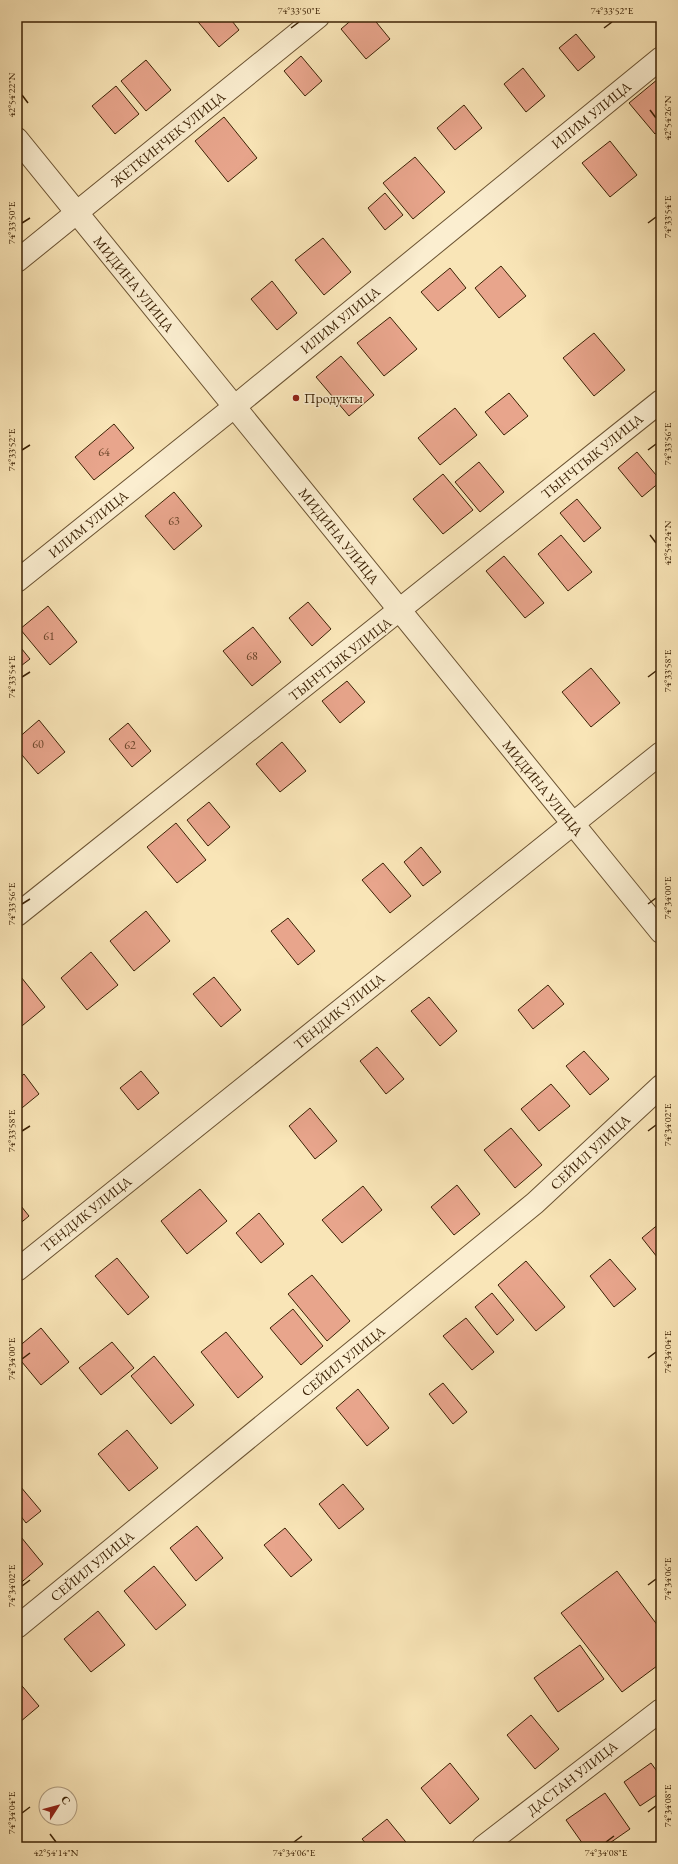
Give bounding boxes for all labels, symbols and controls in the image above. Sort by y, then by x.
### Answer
text: 74°33'50"E [278,4,321,17]
text: 74°33'52"E [591,4,634,17]
text: 42°54'22"N [5,72,18,117]
street label: ИЛИМ УЛИЦА [547,77,635,153]
street label: ЖЕТКИНЧЕК УЛИЦА [106,87,229,191]
text: 42°54'26"N [661,95,674,140]
text: 74°33'54"E [661,195,674,238]
text: 74°33'50"E [5,201,18,244]
street label: МИДИНА УЛИЦА [90,232,178,336]
street label: ИЛИМ УЛИЦА [296,282,384,358]
place label: Продукты [304,389,363,407]
marker: Продукты [291,393,301,403]
street label: ТЫНЧТЫК УЛИЦА [537,409,647,503]
text: 74°33'56"E [661,422,674,465]
text: 74°33'52"E [5,428,18,471]
house number: 64 [98,444,110,460]
street label: МИДИНА УЛИЦА [295,484,383,588]
street label: ИЛИМ УЛИЦА [44,486,132,562]
house number: 63 [168,513,180,529]
text: 42°54'24"N [661,520,674,565]
street label: ТЫНЧТЫК УЛИЦА [285,613,395,705]
house number: 61 [43,628,55,644]
house number: 68 [246,648,258,664]
text: 74°33'58"E [661,649,674,692]
text: 74°33'54"E [5,655,18,698]
house number: 60 [32,736,44,752]
street label: МИДИНА УЛИЦА [499,736,587,840]
house number: 62 [124,737,136,753]
text: 74°34'00"E [661,876,674,919]
text: 74°33'56"E [5,882,18,925]
street label: ТЕНДИК УЛИЦА [290,969,388,1053]
text: 74°34'02"E [661,1103,674,1146]
text: 74°33'58"E [5,1109,18,1152]
street label: СЕЙИЛ УЛИЦА [546,1110,634,1194]
street label: ТЕНДИК УЛИЦА [37,1172,135,1256]
street label: СЕЙИЛ УЛИЦА [297,1321,389,1400]
text: 74°34'04"E [661,1330,674,1373]
text: 74°34'00"E [5,1337,18,1380]
street label: СЕЙИЛ УЛИЦА [46,1526,138,1605]
text: 74°34'06"E [661,1557,674,1600]
text: 74°34'02"E [5,1564,18,1607]
street label: ДАСТАН УЛИЦА [523,1737,621,1819]
text: 74°34'08"E [661,1784,674,1827]
north arrow [38,1786,78,1826]
text: 74°34'04"E [5,1791,18,1834]
text: С [58,1793,74,1808]
text: 42°54'14"N [34,1846,79,1859]
text: 74°34'06"E [273,1846,316,1859]
text: 74°34'08"E [585,1846,628,1859]

